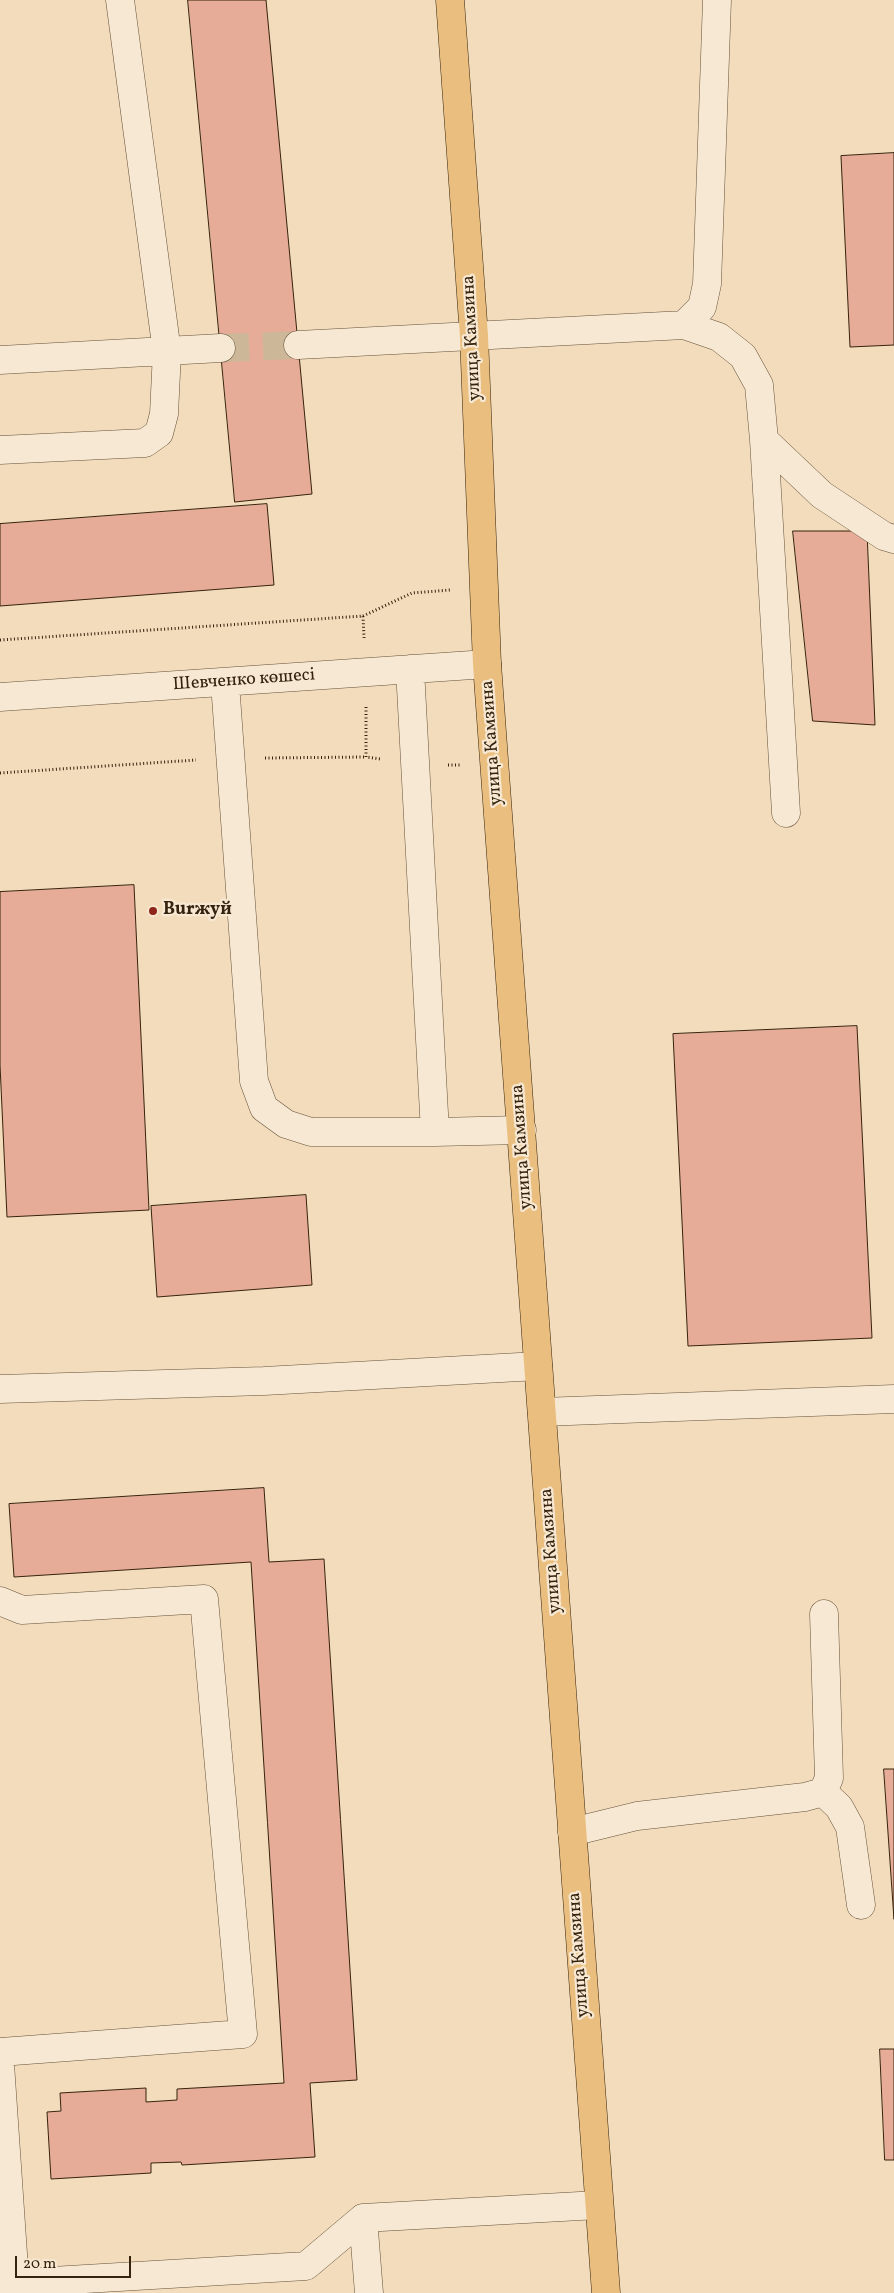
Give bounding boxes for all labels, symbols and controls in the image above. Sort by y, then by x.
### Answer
street label: улица Камзина [459,275,487,401]
street label: Шевченко көшесі [172,665,316,697]
street label: улица Камзина [478,679,508,807]
place label: Burжуй [163,900,232,922]
marker: Burжуй [147,905,159,917]
street label: улица Камзина [508,1083,538,1211]
street label: улица Камзина [537,1487,567,1615]
street label: улица Камзина [565,1891,595,2019]
scale bar [18,2246,134,2278]
text: 20 m [23,2254,56,2275]

